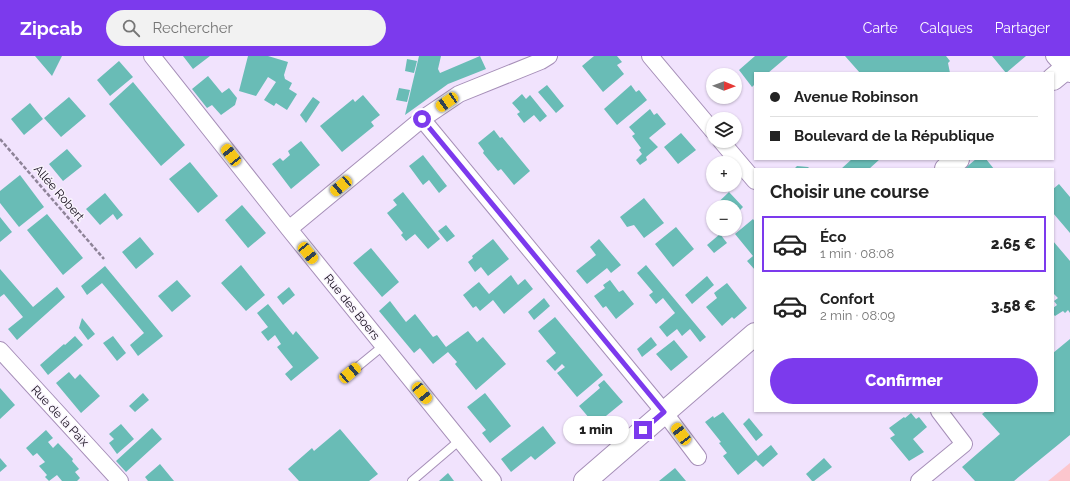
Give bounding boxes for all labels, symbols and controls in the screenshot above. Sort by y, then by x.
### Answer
search box [106,10,386,46]
text: Zipcab [20,17,82,39]
icon: search [120,17,142,39]
text: Rechercher [152,19,233,37]
text: Carte [863,20,898,36]
text: Calques [920,20,973,36]
text: Partager [995,20,1050,36]
north arrow [706,68,742,104]
map controls [706,68,742,236]
text: Avenue Robinson [794,88,918,106]
car [434,90,460,114]
route start [413,110,431,128]
button: layers [706,112,742,148]
text: Boulevard de la République [794,127,994,145]
car [219,142,243,168]
button: + [706,156,742,192]
street label: Allée Robert [31,162,87,224]
car [328,174,354,198]
text: Choisir une course [770,181,929,202]
button: − [706,200,742,236]
icon: car [772,226,808,262]
text: Éco [820,228,846,246]
text: 2.65 € [991,235,1036,253]
car [296,240,320,266]
text: 1 min · 08:08 [820,246,894,261]
street label: Rue des Boers [321,271,383,343]
icon: car [772,288,808,324]
text: Confort [820,290,874,308]
text: 3.58 € [991,297,1036,315]
text: 2 min · 08:09 [820,308,895,323]
button: Confirmer [770,358,1038,404]
car [337,361,363,385]
car [410,380,434,406]
street label: Rue de la Paix [28,383,92,449]
callout: 1 min [563,416,629,444]
route end [634,421,652,439]
car [669,421,693,447]
text: 1 min [579,422,613,437]

